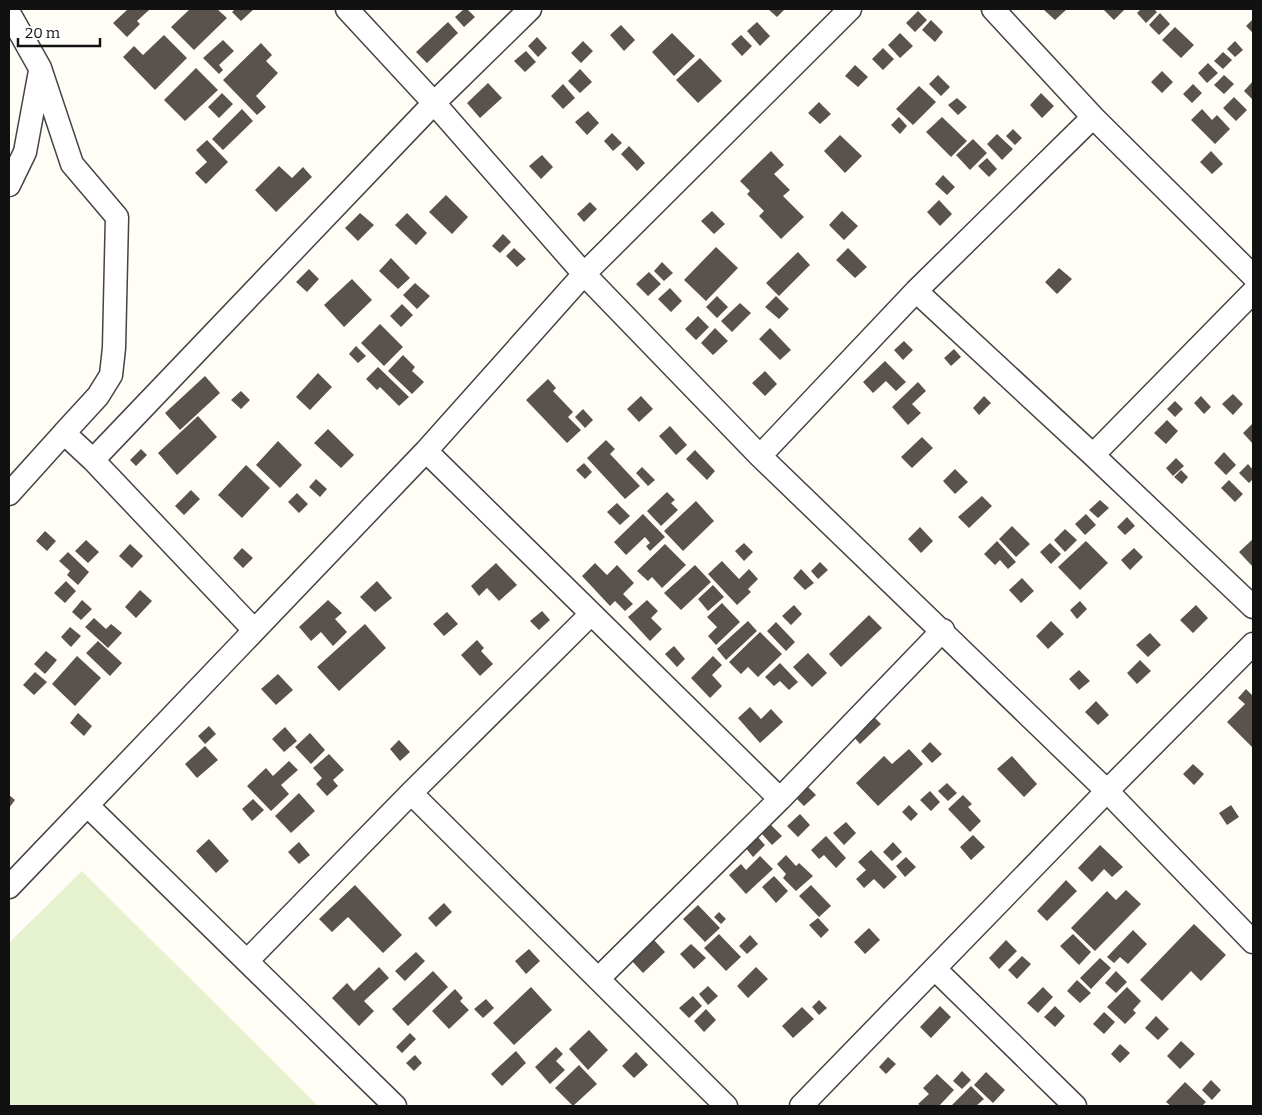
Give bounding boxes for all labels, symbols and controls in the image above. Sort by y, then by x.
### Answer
scale bar [18,15,100,47]
text: 20 m [25,24,61,42]

